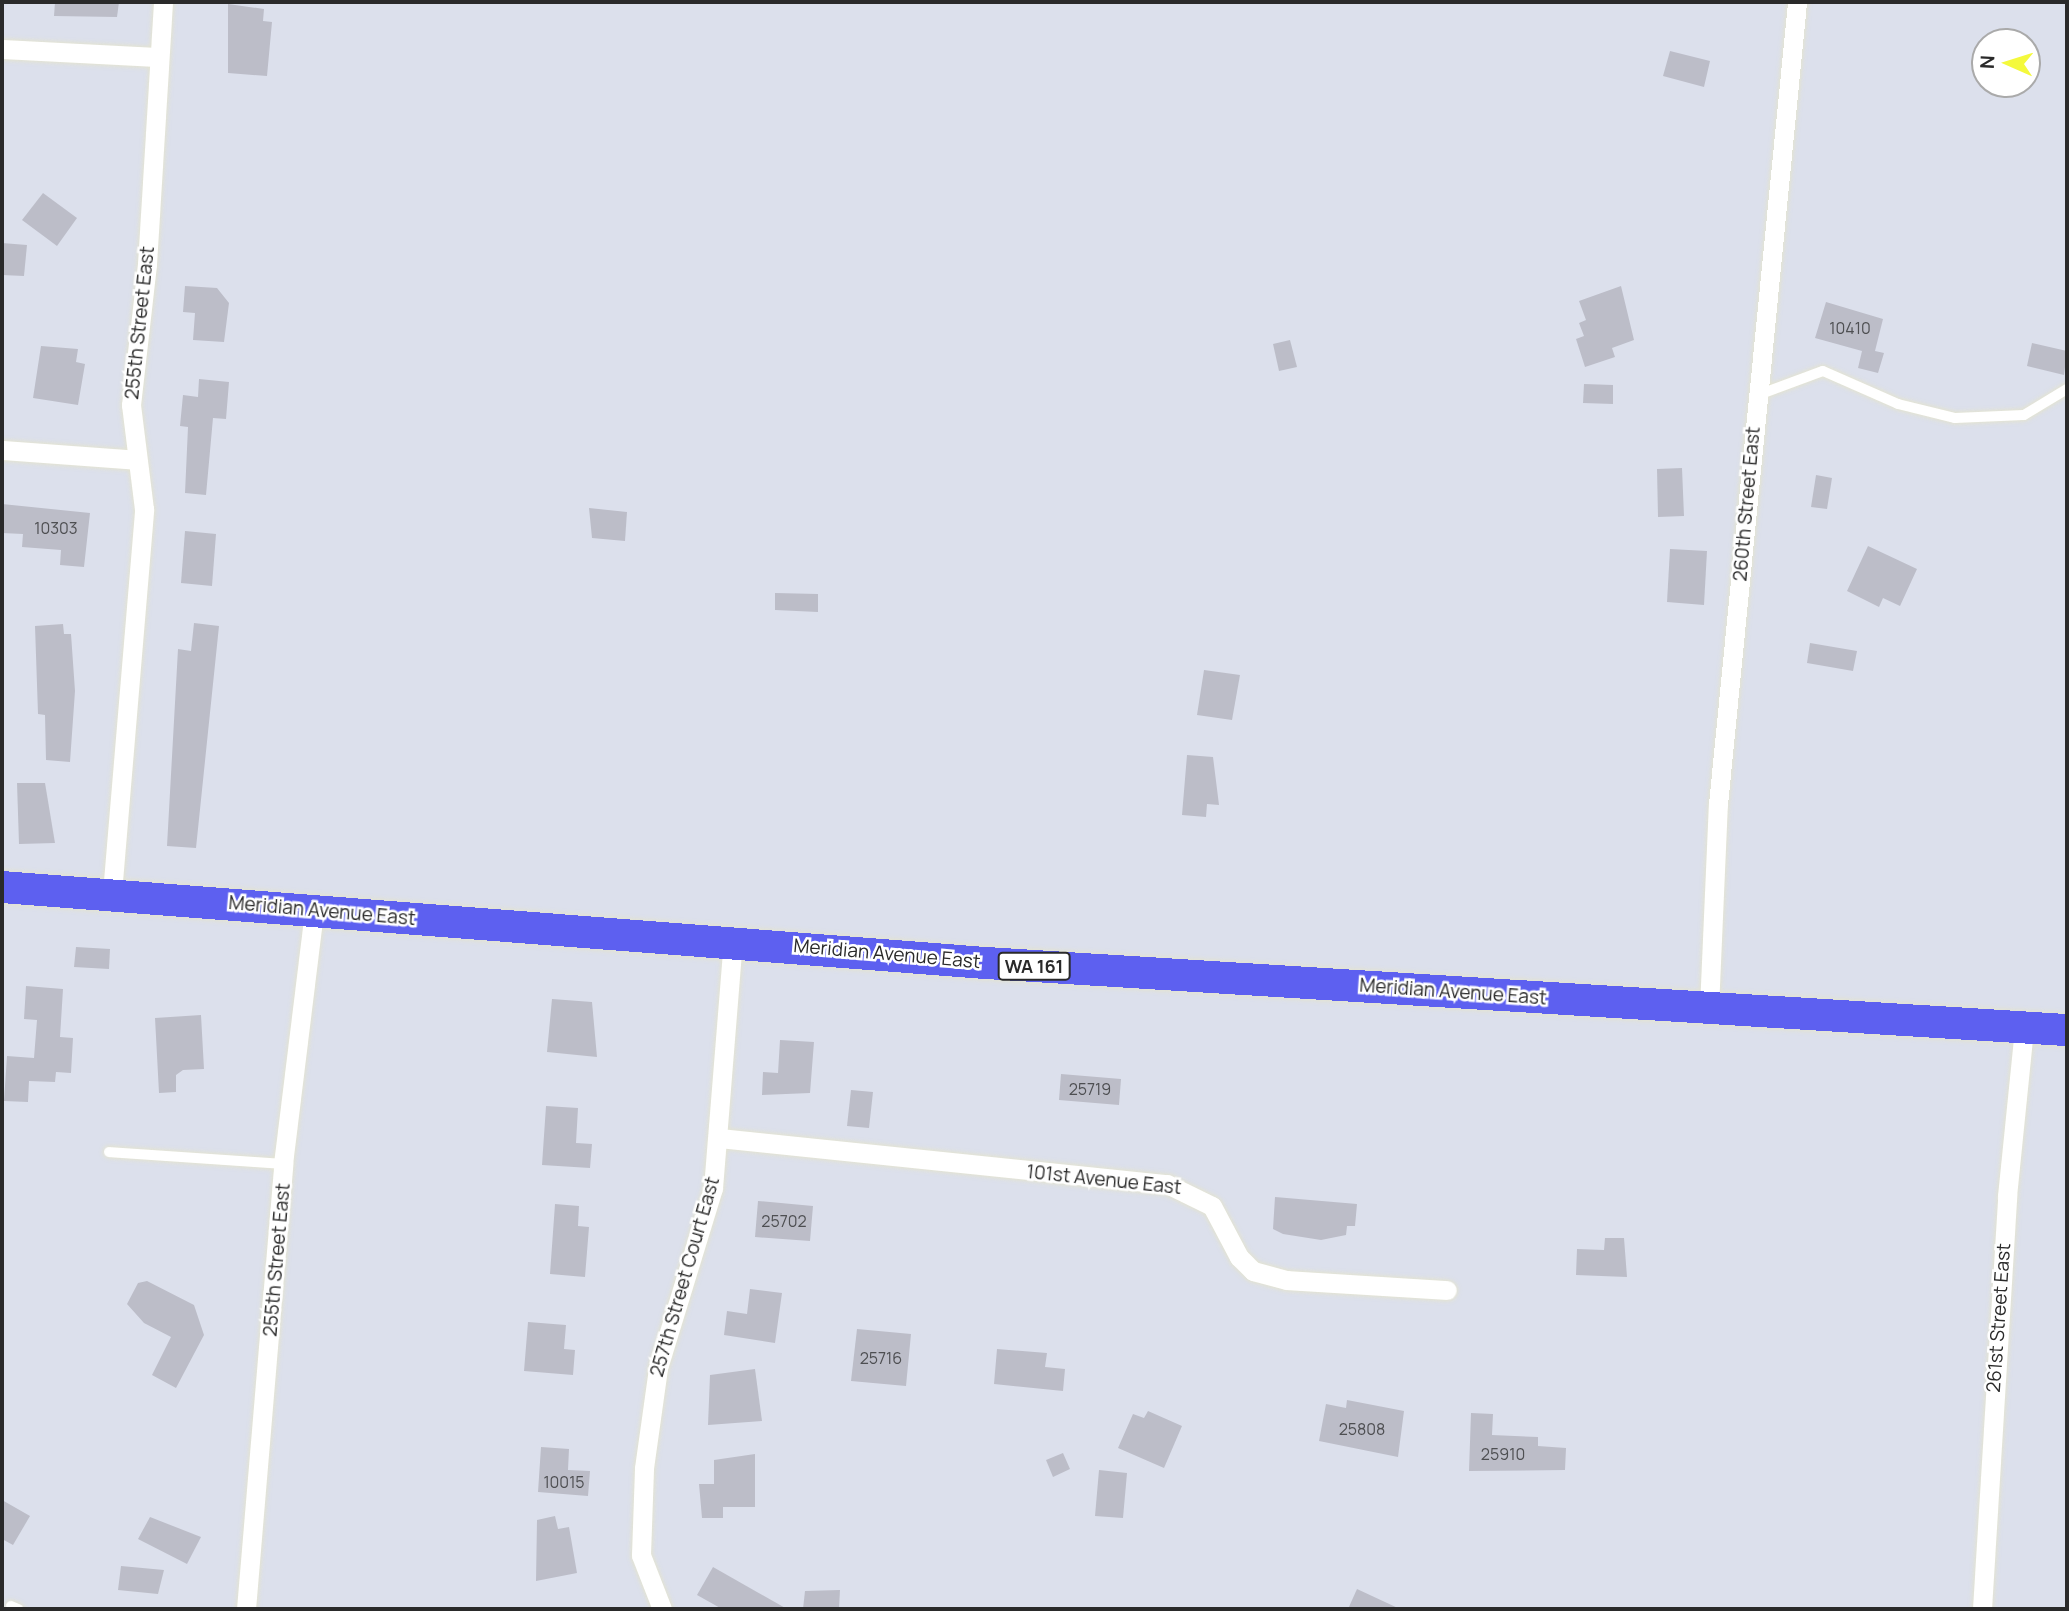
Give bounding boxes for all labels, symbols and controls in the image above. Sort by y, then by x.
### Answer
north arrow [1971,28,2041,98]
text: N [1974,55,2000,70]
street label: 255th Street East [121,245,159,401]
house number: 10410 [1829,318,1871,338]
street label: 260th Street East [1729,426,1765,582]
house number: 10303 [34,518,78,538]
street label: Meridian Avenue East [228,891,416,931]
street label: Meridian Avenue East [793,934,981,974]
road number: WA 161 [997,951,1071,981]
street label: Meridian Avenue East [1359,974,1547,1010]
house number: 25719 [1069,1079,1111,1099]
street label: 101st Avenue East [1025,1161,1183,1199]
street label: 257th Street Court East [646,1174,724,1380]
street label: 255th Street East [259,1182,295,1338]
house number: 25702 [761,1211,807,1231]
street label: 261st Street East [1982,1243,2016,1393]
house number: 25716 [860,1348,902,1368]
house number: 25808 [1339,1419,1385,1439]
house number: 25910 [1481,1444,1525,1464]
house number: 10015 [543,1472,585,1492]

